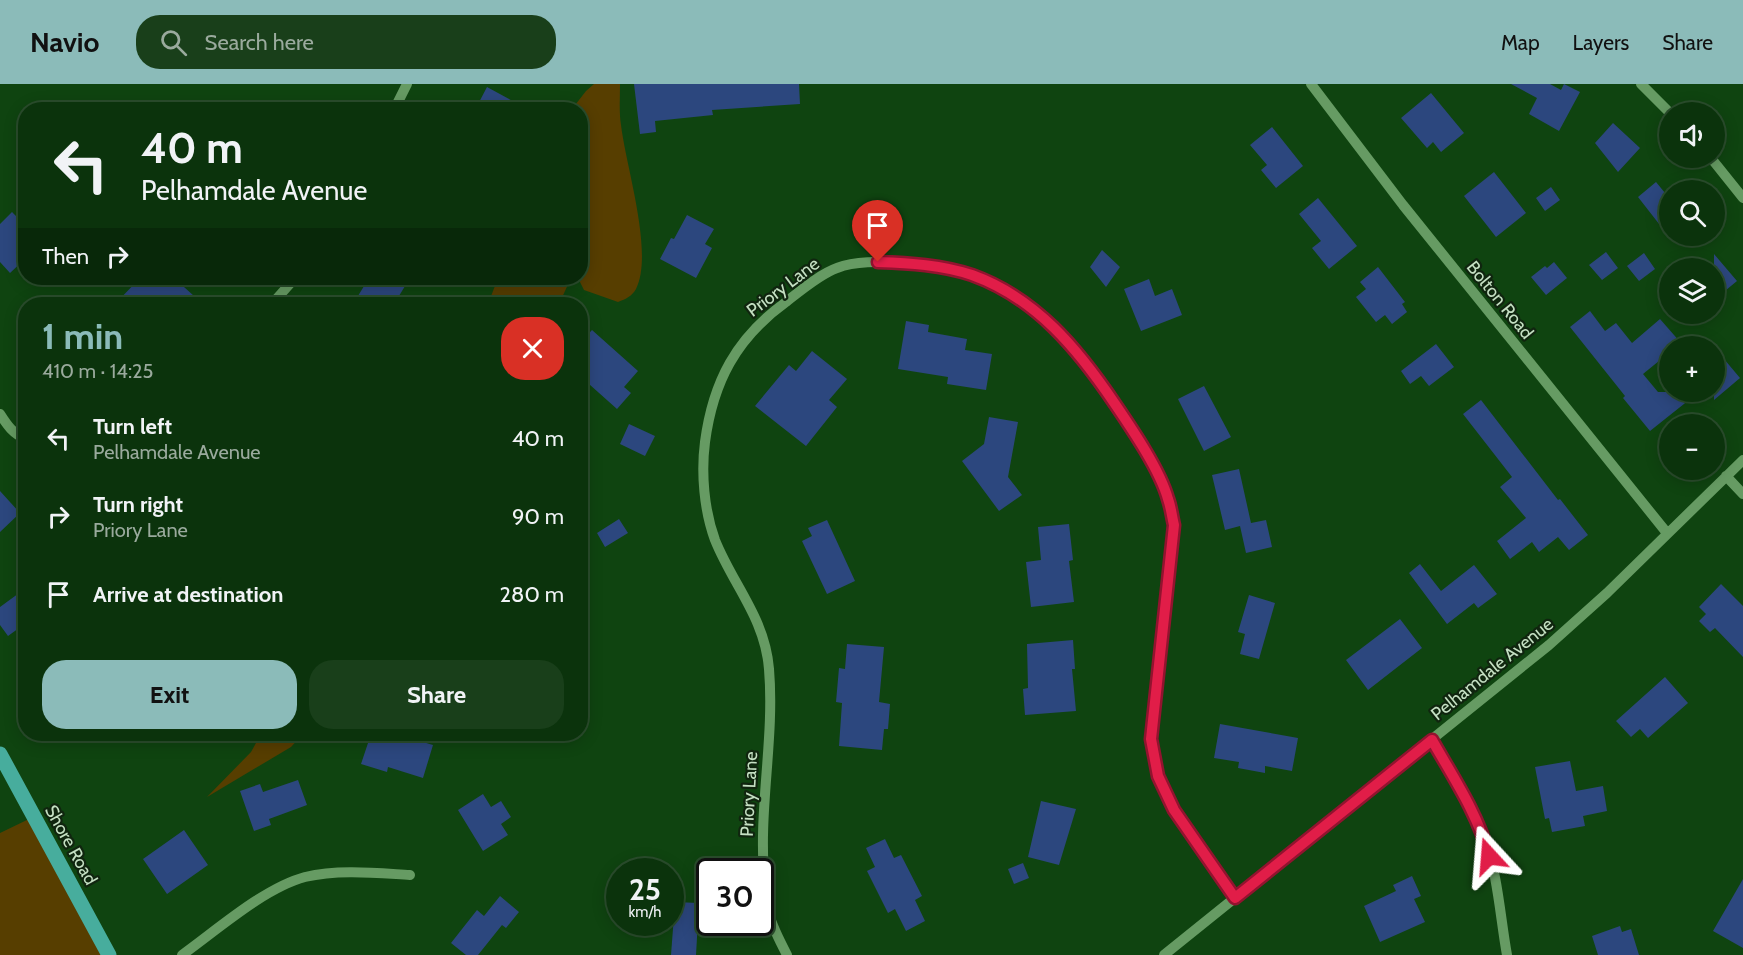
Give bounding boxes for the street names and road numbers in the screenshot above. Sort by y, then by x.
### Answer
street label: Priory Lane [742,253,824,321]
street label: Bolton Road [1462,257,1538,343]
street label: Pelhamdale Avenue [1426,613,1558,725]
street label: Priory Lane [736,751,762,837]
street label: Shore Road [40,801,102,889]

